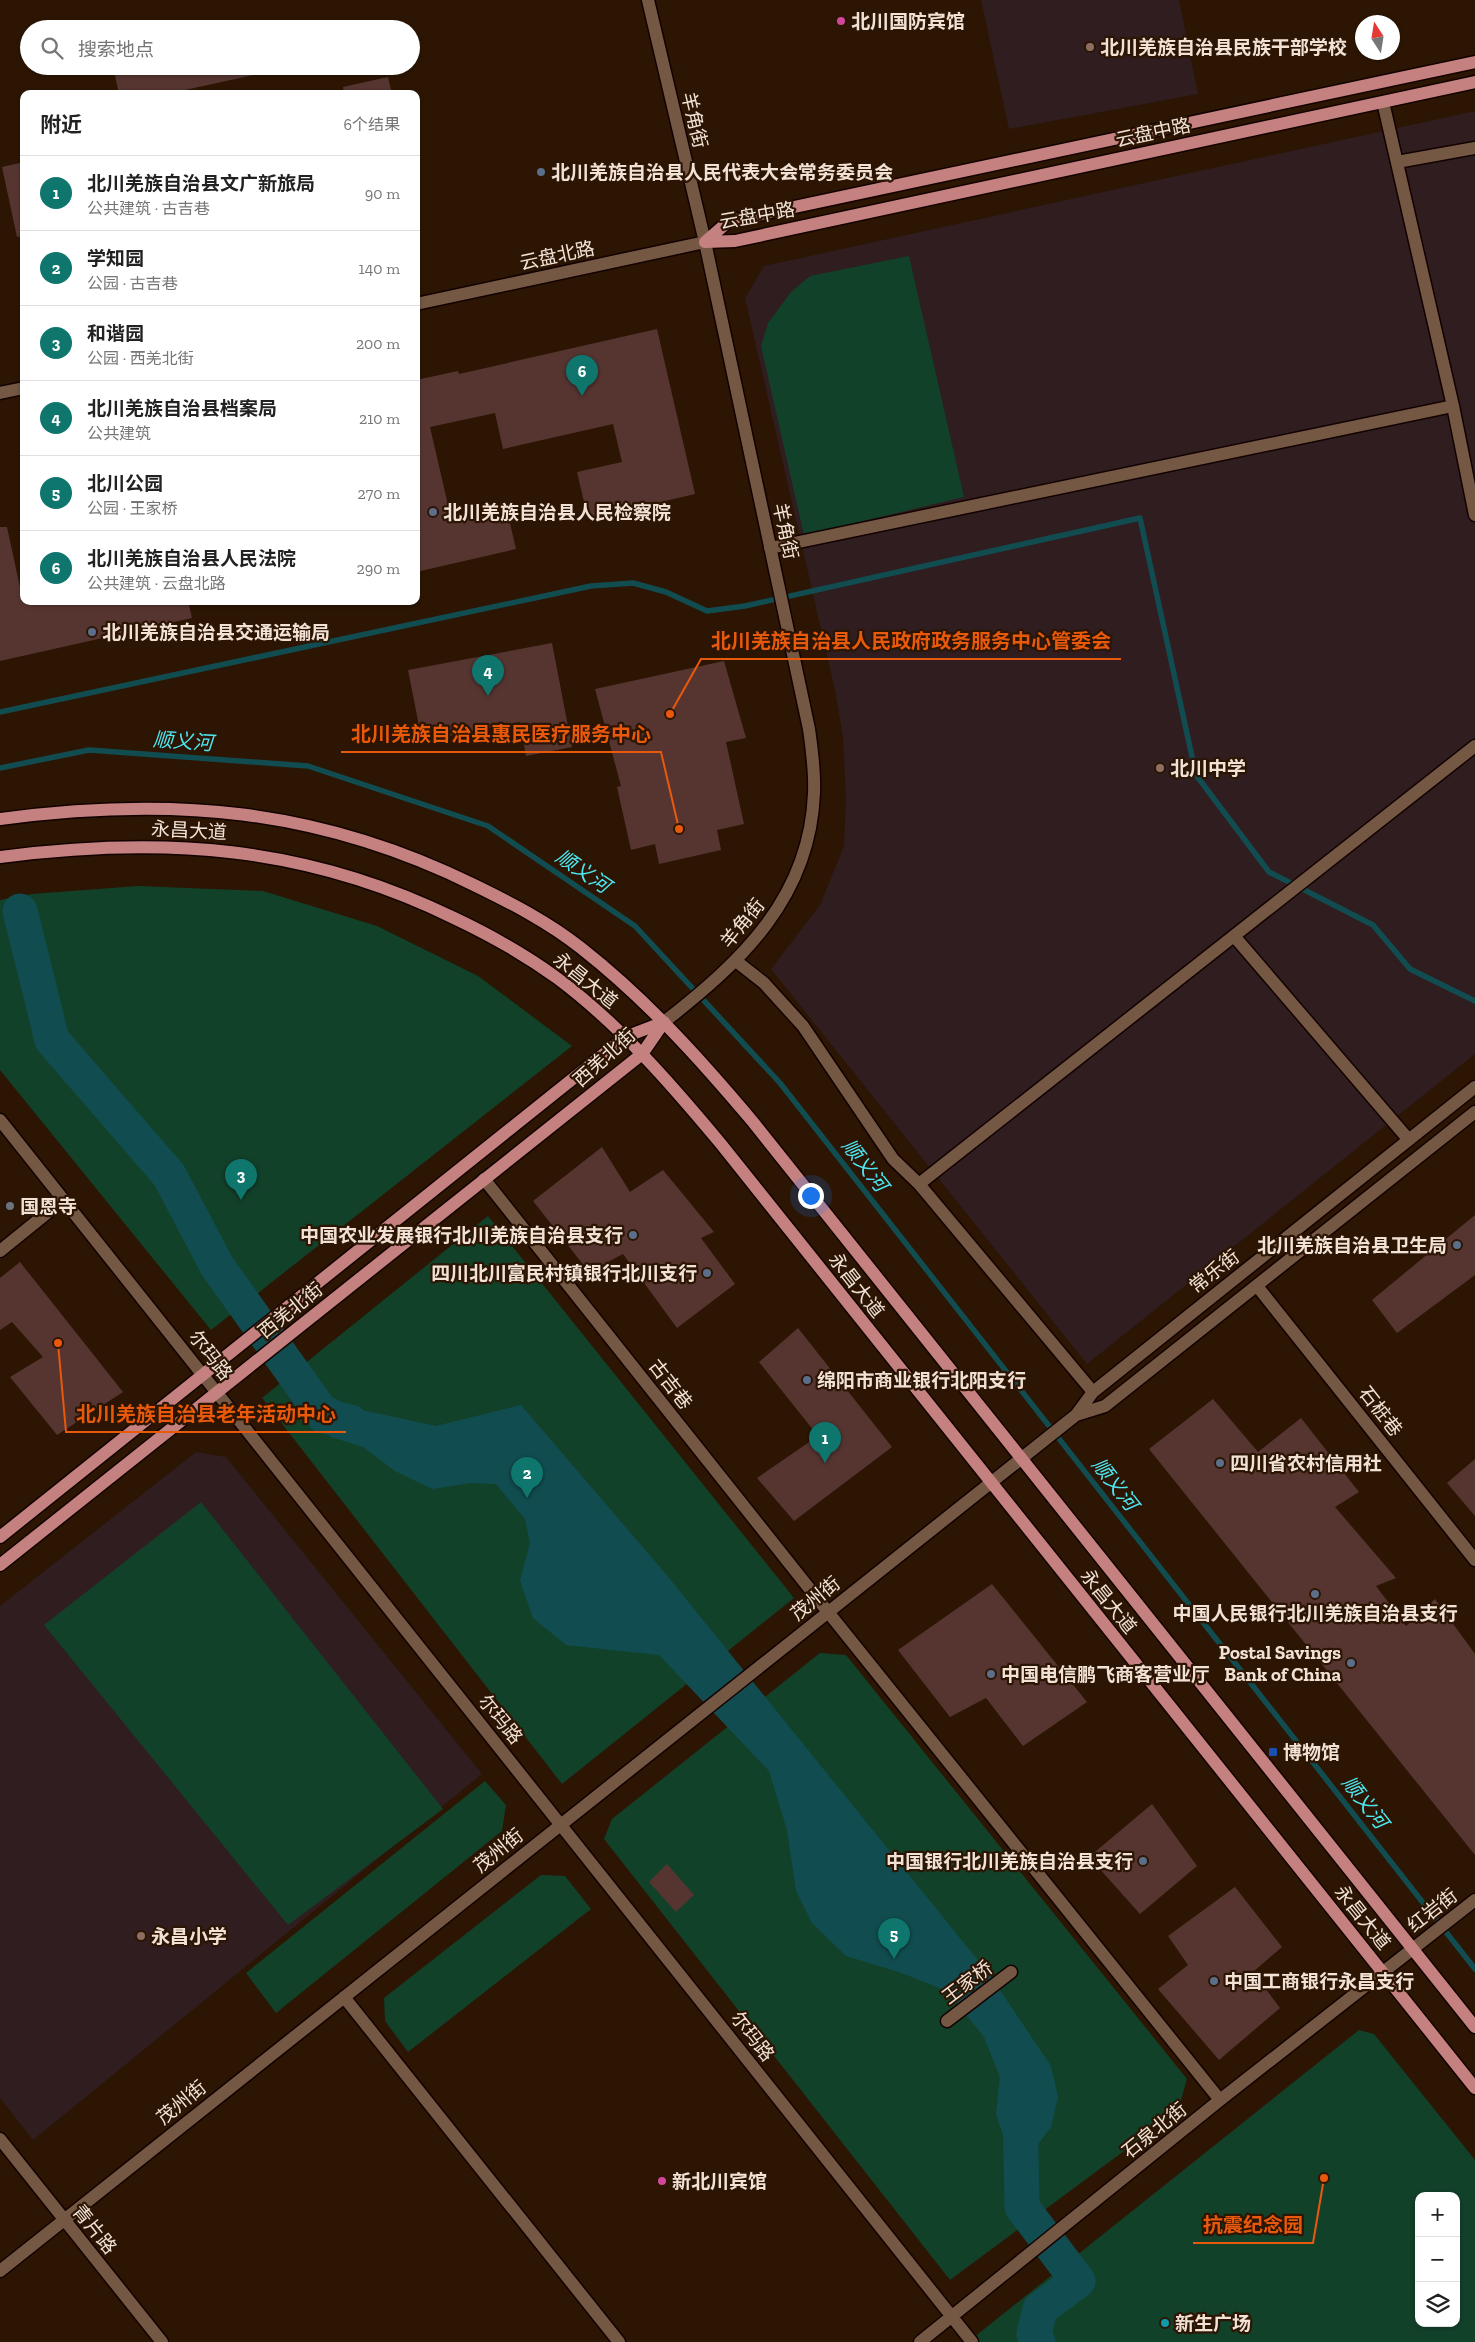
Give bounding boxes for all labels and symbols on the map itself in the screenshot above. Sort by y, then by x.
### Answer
place label: 北川国防宾馆 [851,10,965,33]
marker: 北川国防宾馆 [835,15,847,27]
north arrow [1355,15,1400,60]
place label: 北川羌族自治县民族干部学校 [1100,36,1347,59]
marker: 北川羌族自治县民族干部学校 [1084,41,1096,53]
street label: 羊角街 [677,90,712,150]
street label: 云盘中路 [1114,113,1193,152]
place label: 北川羌族自治县人民代表大会常务委员会 [551,161,893,184]
marker: 北川羌族自治县人民代表大会常务委员会 [535,166,547,178]
street label: 云盘中路 [718,198,797,233]
street label: 云盘北路 [518,236,597,275]
pin: 6 [566,355,598,396]
place label: 北川羌族自治县人民检察院 [443,501,671,524]
street label: 羊角街 [768,501,803,561]
marker: 北川羌族自治县人民检察院 [427,506,439,518]
place label: 北川羌族自治县交通运输局 [102,621,330,644]
callout: 北川羌族自治县人民政府政务服务中心管委会 [701,624,1121,659]
marker: 北川羌族自治县交通运输局 [86,626,98,638]
text: 北川羌族自治县人民政府政务服务中心管委会 [711,629,1111,653]
pin: 4 [472,655,504,696]
callout: 北川羌族自治县惠民医疗服务中心 [341,717,661,752]
text: 北川羌族自治县惠民医疗服务中心 [351,722,651,746]
water label: 顺义河 [152,727,218,755]
place label: 北川中学 [1170,757,1246,780]
marker: 北川中学 [1154,762,1166,774]
street label: 永昌大道 [150,817,228,844]
water label: 顺义河 [551,844,618,900]
street label: 羊角街 [716,894,769,953]
street label: 永昌大道 [549,948,622,1013]
street label: 西羌北街 [568,1023,640,1091]
water label: 顺义河 [837,1134,895,1199]
pin: 3 [225,1159,257,1200]
your location [798,1183,824,1209]
place label: 国恩寺 [20,1195,77,1218]
marker: 国恩寺 [4,1200,16,1212]
place label: 中国农业发展银行北川羌族自治县支行 [300,1224,623,1247]
marker: 中国农业发展银行北川羌族自治县支行 [627,1229,639,1241]
place label: 北川羌族自治县卫生局 [1257,1234,1447,1257]
marker: 北川羌族自治县卫生局 [1451,1239,1463,1251]
street label: 常乐街 [1185,1245,1244,1298]
street label: 永昌大道 [824,1248,889,1322]
place label: 四川北川富民村镇银行北川支行 [431,1262,697,1285]
marker: 四川北川富民村镇银行北川支行 [701,1267,713,1279]
street label: 西羌北街 [254,1278,327,1343]
street label: 尔玛路 [184,1326,237,1385]
street label: 古吉巷 [644,1355,697,1414]
place label: 绵阳市商业银行北阳支行 [817,1369,1026,1392]
marker: 绵阳市商业银行北阳支行 [801,1374,813,1386]
street label: 石桩巷 [1354,1382,1407,1441]
callout: 北川羌族自治县老年活动中心 [66,1397,346,1432]
text: 北川羌族自治县老年活动中心 [76,1402,336,1426]
pin: 1 [809,1422,841,1463]
place label: 四川省农村信用社 [1230,1452,1382,1475]
water label: 顺义河 [1087,1453,1145,1518]
pin: 2 [511,1457,543,1498]
marker: 四川省农村信用社 [1214,1457,1226,1469]
street label: 永昌大道 [1076,1565,1141,1638]
street label: 茂州街 [786,1572,845,1625]
marker: 中国人民银行北川羌族自治县支行 [1309,1588,1321,1600]
place label: 中国人民银行北川羌族自治县支行 [1172,1602,1458,1625]
place label: Postal Savings Bank of China [1219,1641,1341,1686]
marker: Postal Savings Bank of China [1345,1657,1357,1669]
place label: 中国电信鹏飞商客营业厅 [1001,1663,1210,1686]
marker: 中国电信鹏飞商客营业厅 [985,1668,997,1680]
street label: 尔玛路 [474,1690,527,1749]
place label: 博物馆 [1283,1741,1340,1764]
marker: 博物馆 [1267,1746,1279,1758]
water label: 顺义河 [1337,1771,1395,1836]
street label: 茂州街 [469,1824,528,1877]
place label: 中国银行北川羌族自治县支行 [886,1850,1133,1873]
marker: 中国银行北川羌族自治县支行 [1137,1855,1149,1867]
street label: 永昌大道 [1330,1881,1395,1954]
street label: 红岩街 [1403,1884,1462,1937]
pin: 5 [878,1918,910,1959]
place label: 永昌小学 [151,1925,227,1948]
marker: 永昌小学 [135,1930,147,1942]
street label: 王家桥 [938,1956,997,2009]
place label: 中国工商银行永昌支行 [1224,1970,1414,1993]
marker: 中国工商银行永昌支行 [1208,1975,1220,1987]
street label: 尔玛路 [726,2007,779,2066]
street label: 茂州街 [152,2076,211,2129]
street label: 石泉北街 [1118,2098,1191,2163]
place label: 新北川宾馆 [672,2170,767,2193]
marker: 新北川宾馆 [656,2175,668,2187]
street label: 青片路 [68,2200,121,2259]
callout: 抗震纪念园 [1193,2208,1313,2243]
text: 抗震纪念园 [1203,2213,1303,2237]
place label: 新生广场 [1175,2312,1251,2335]
marker: 新生广场 [1159,2317,1171,2329]

